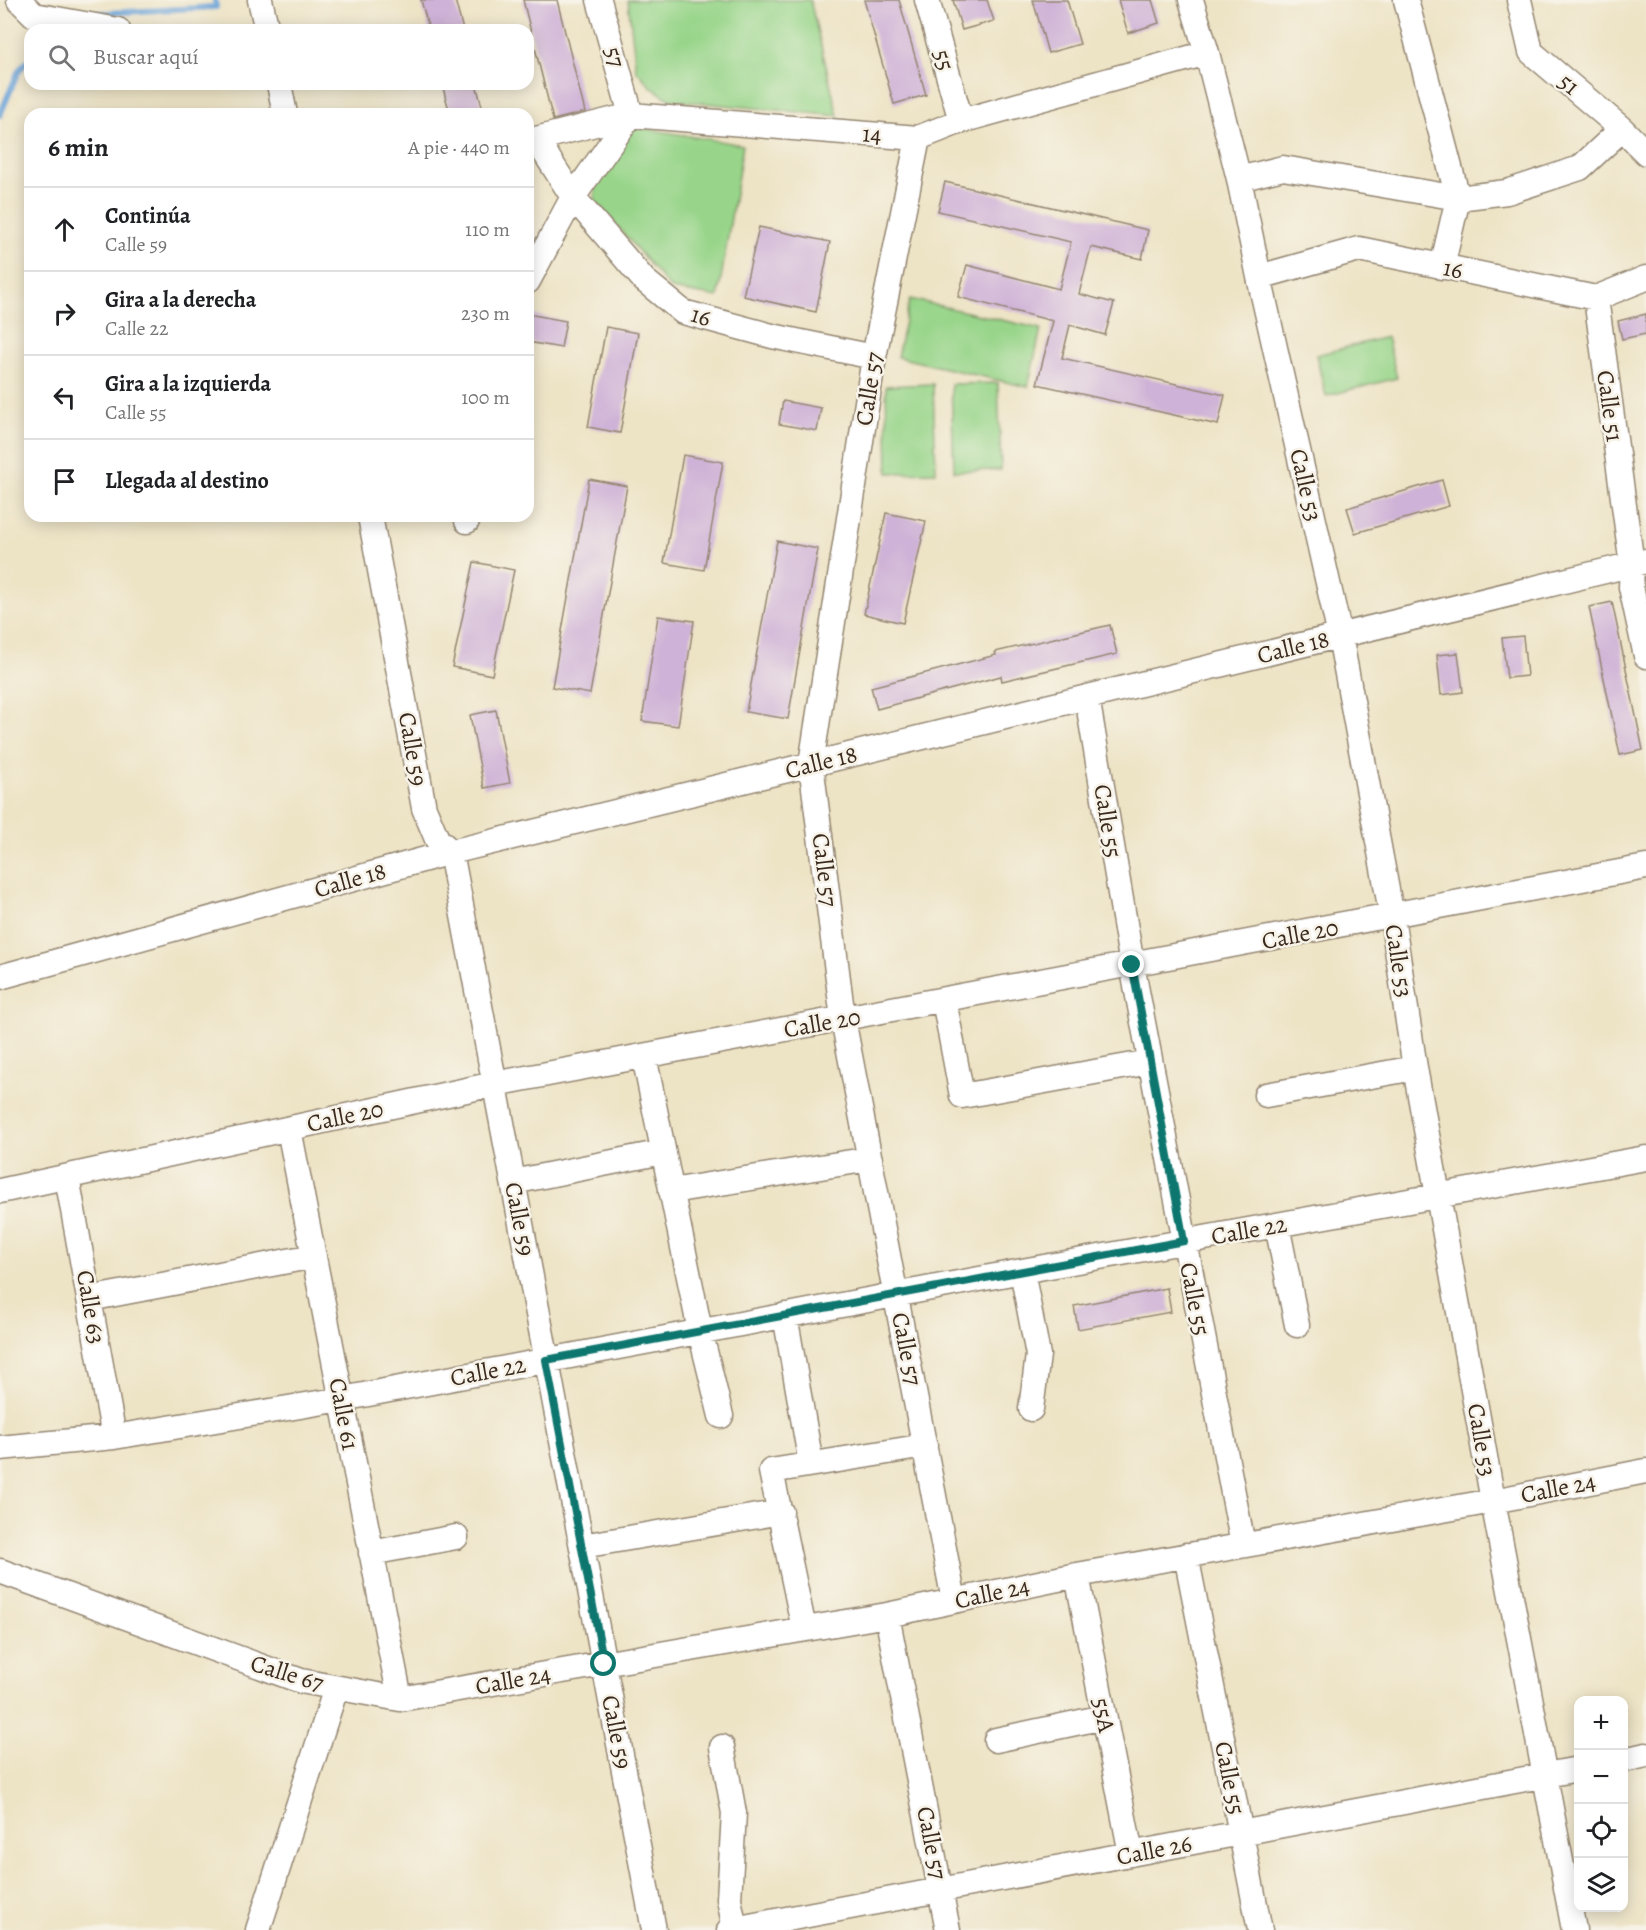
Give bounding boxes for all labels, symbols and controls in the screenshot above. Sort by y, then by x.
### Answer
search box [24,24,534,90]
icon: search [45,41,78,74]
text: Buscar aquí [93,42,199,72]
street label: 57 [597,43,633,72]
street label: 55 [926,46,962,74]
street label: 51 [1552,66,1586,102]
street label: 14 [861,117,883,151]
text: 6 min [48,130,109,165]
text: A pie · 440 m [408,134,510,161]
text: Continúa [105,201,191,231]
icon: ahead [48,213,81,246]
text: 110 m [465,216,510,243]
text: Calle 59 [105,231,167,258]
street label: 16 [1440,251,1466,287]
text: Gira a la derecha [105,285,256,315]
icon: right [48,297,81,330]
street label: 16 [687,298,715,334]
text: 230 m [461,300,510,327]
text: Calle 22 [105,315,169,342]
street label: Calle 57 [847,349,891,428]
street label: Calle 51 [1589,368,1631,444]
text: Gira a la izquierda [105,369,271,399]
icon: left [48,381,81,414]
text: 100 m [461,384,510,411]
text: Calle 55 [105,399,167,426]
street label: Calle 53 [1282,445,1330,525]
icon: arrive [48,465,81,498]
text: Llegada al destino [105,466,269,496]
street label: Calle 18 [1254,623,1332,671]
street label: Calle 59 [391,709,435,789]
street label: Calle 18 [782,738,860,786]
street label: Calle 55 [1086,782,1130,860]
street label: Calle 57 [805,831,845,909]
street label: Calle 18 [310,855,390,905]
street label: Calle 20 [1259,911,1341,957]
street label: Calle 53 [1377,922,1421,1000]
route end [1118,951,1144,977]
street label: Calle 20 [781,1001,863,1045]
street label: Calle 20 [304,1092,386,1140]
street label: Calle 59 [497,1179,543,1259]
street label: Calle 22 [1209,1208,1289,1252]
street label: Calle 55 [1172,1260,1218,1338]
street label: Calle 63 [69,1268,113,1346]
street label: Calle 57 [884,1310,930,1389]
street label: Calle 22 [448,1348,528,1394]
street label: Calle 61 [321,1375,367,1453]
street label: Calle 53 [1460,1401,1504,1479]
street label: Calle 24 [1518,1465,1598,1511]
street label: Calle 24 [952,1569,1032,1617]
street label: Calle 67 [247,1647,328,1699]
route start [590,1650,616,1676]
street label: Calle 24 [473,1658,553,1702]
street label: Calle 59 [594,1692,640,1772]
street label: 55A [1085,1695,1123,1736]
map controls [1574,1696,1628,1912]
button: + [1574,1696,1628,1750]
street label: Calle 55 [1207,1739,1253,1817]
button: − [1574,1750,1628,1804]
street label: Calle 57 [909,1804,955,1883]
button: locate [1574,1804,1628,1858]
street label: Calle 26 [1114,1827,1194,1873]
button: layers [1574,1858,1628,1912]

